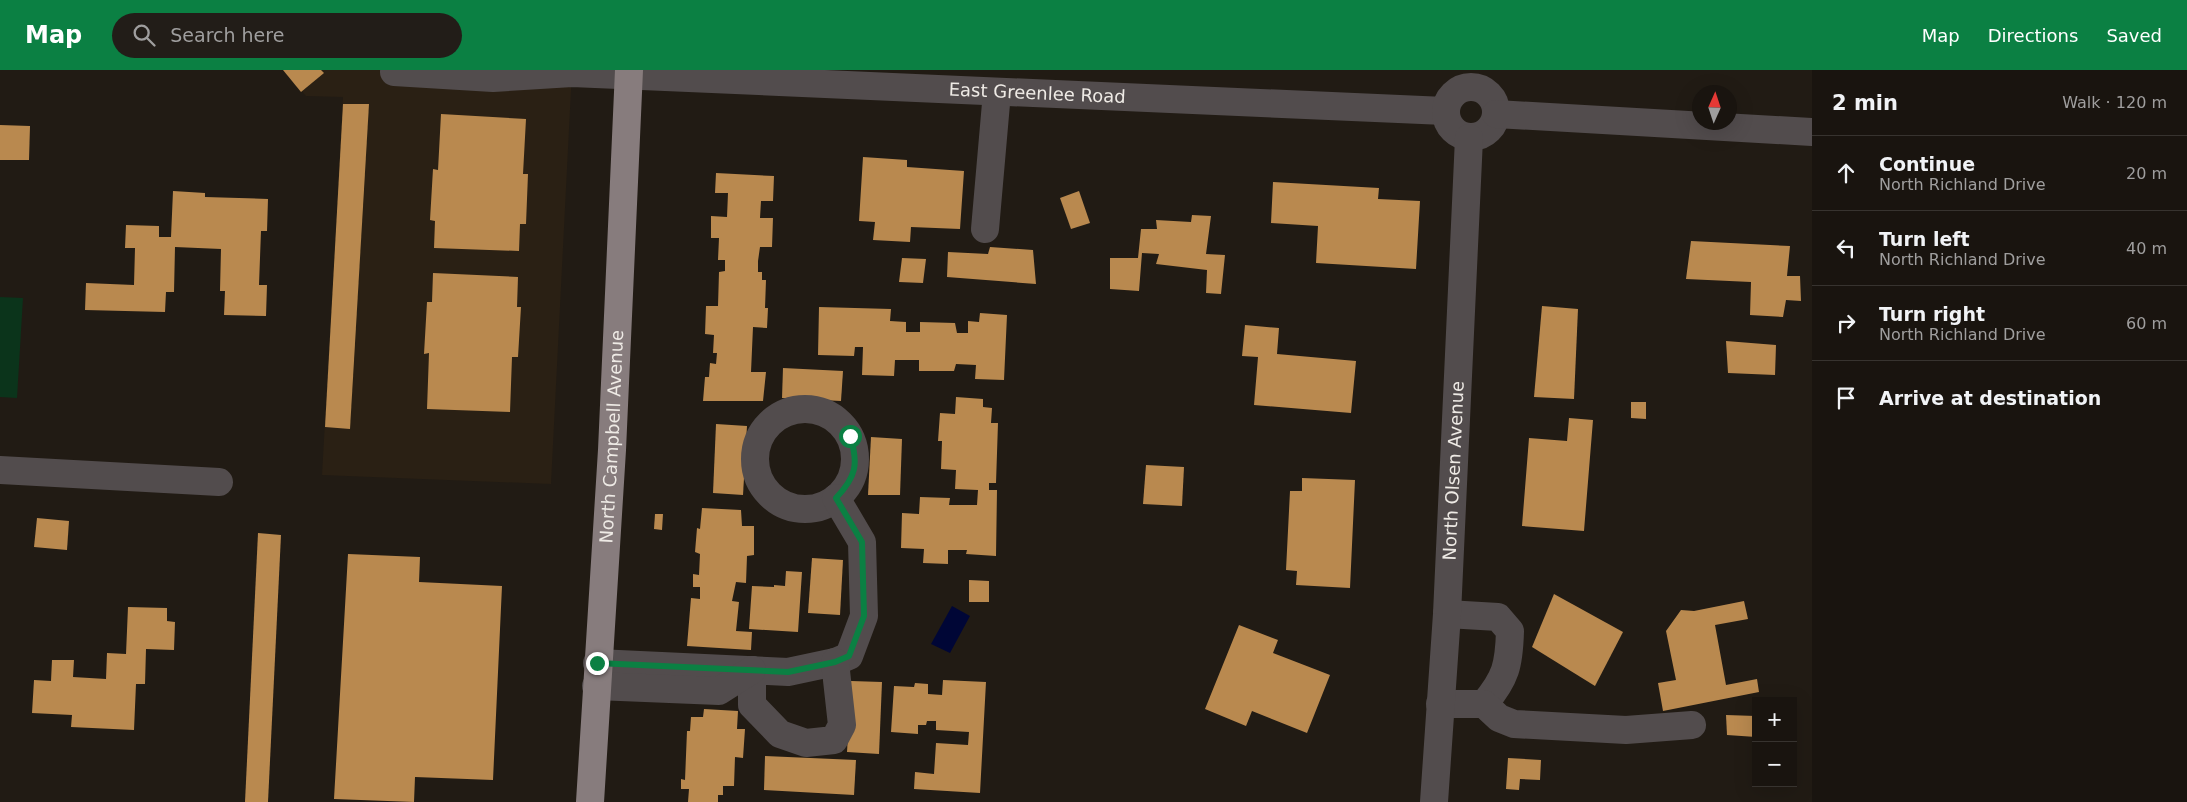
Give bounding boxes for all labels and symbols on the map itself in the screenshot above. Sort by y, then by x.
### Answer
street label: East Greenlee Road [948,78,1126,107]
north arrow [1692,85,1737,130]
street label: North Campbell Avenue [595,329,627,544]
street label: North Olsen Avenue [1438,380,1468,561]
route start [839,425,862,448]
route end [586,652,609,675]

